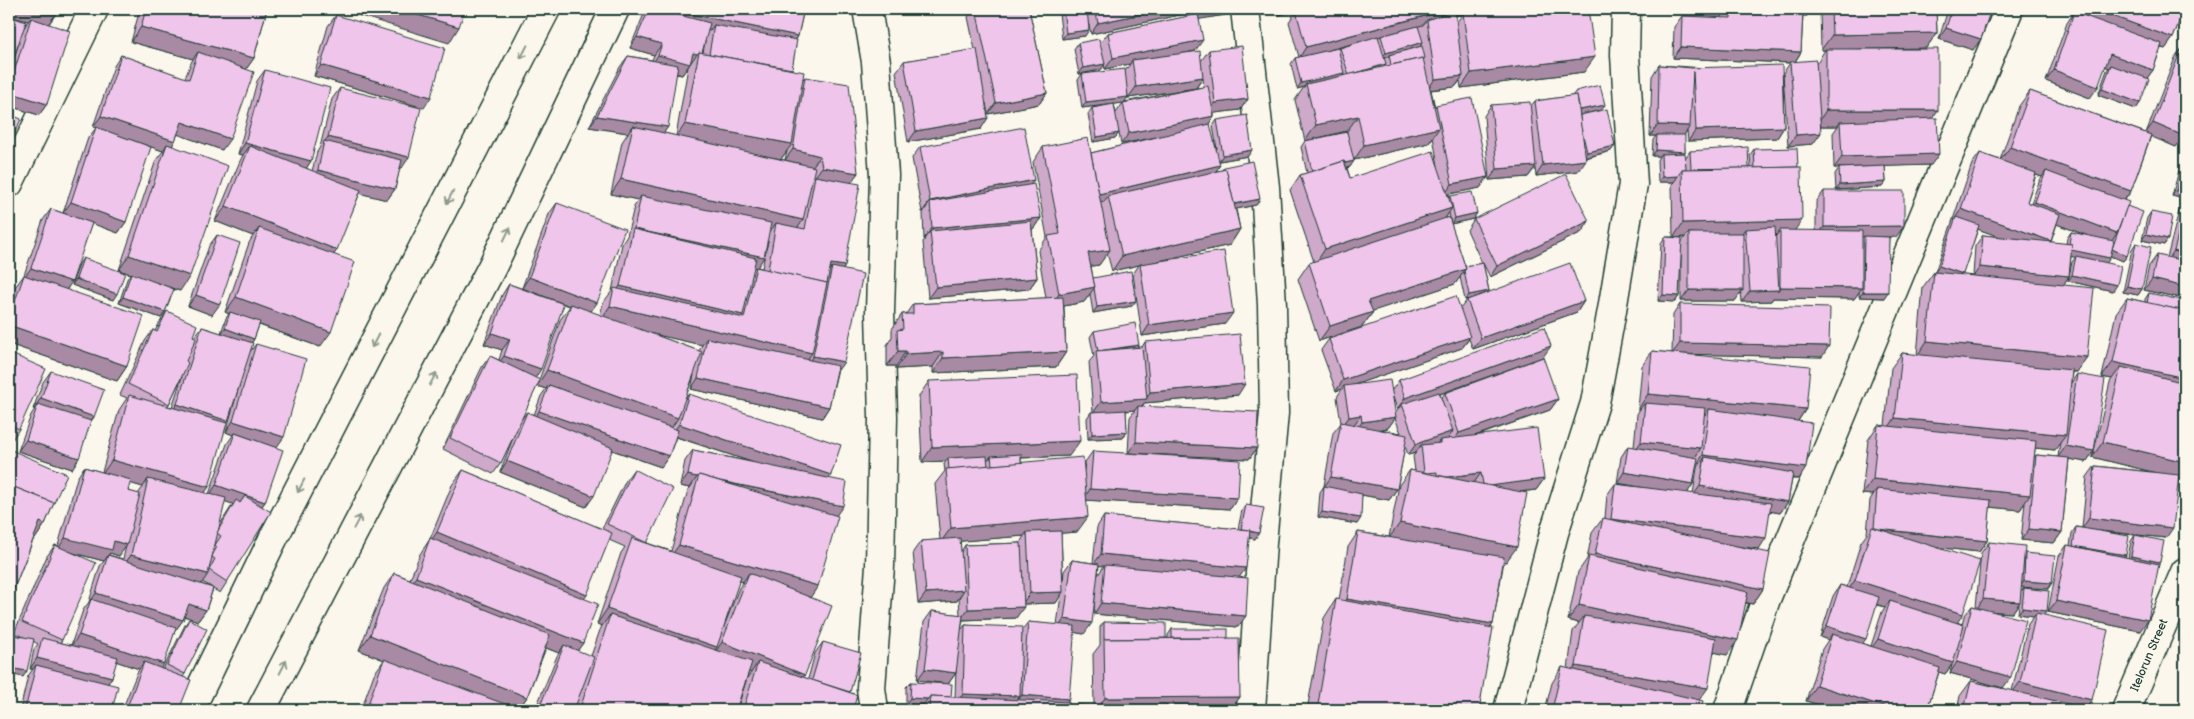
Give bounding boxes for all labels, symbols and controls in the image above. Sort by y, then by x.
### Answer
one-way arrow [519,44,528,59]
one-way arrow [445,189,454,204]
one-way arrow [503,227,512,242]
one-way arrow [370,334,380,349]
one-way arrow [428,371,438,386]
one-way arrow [296,478,306,493]
one-way arrow [352,515,362,530]
street label: Itelorun Street [2127,616,2172,694]
one-way arrow [279,660,288,675]

